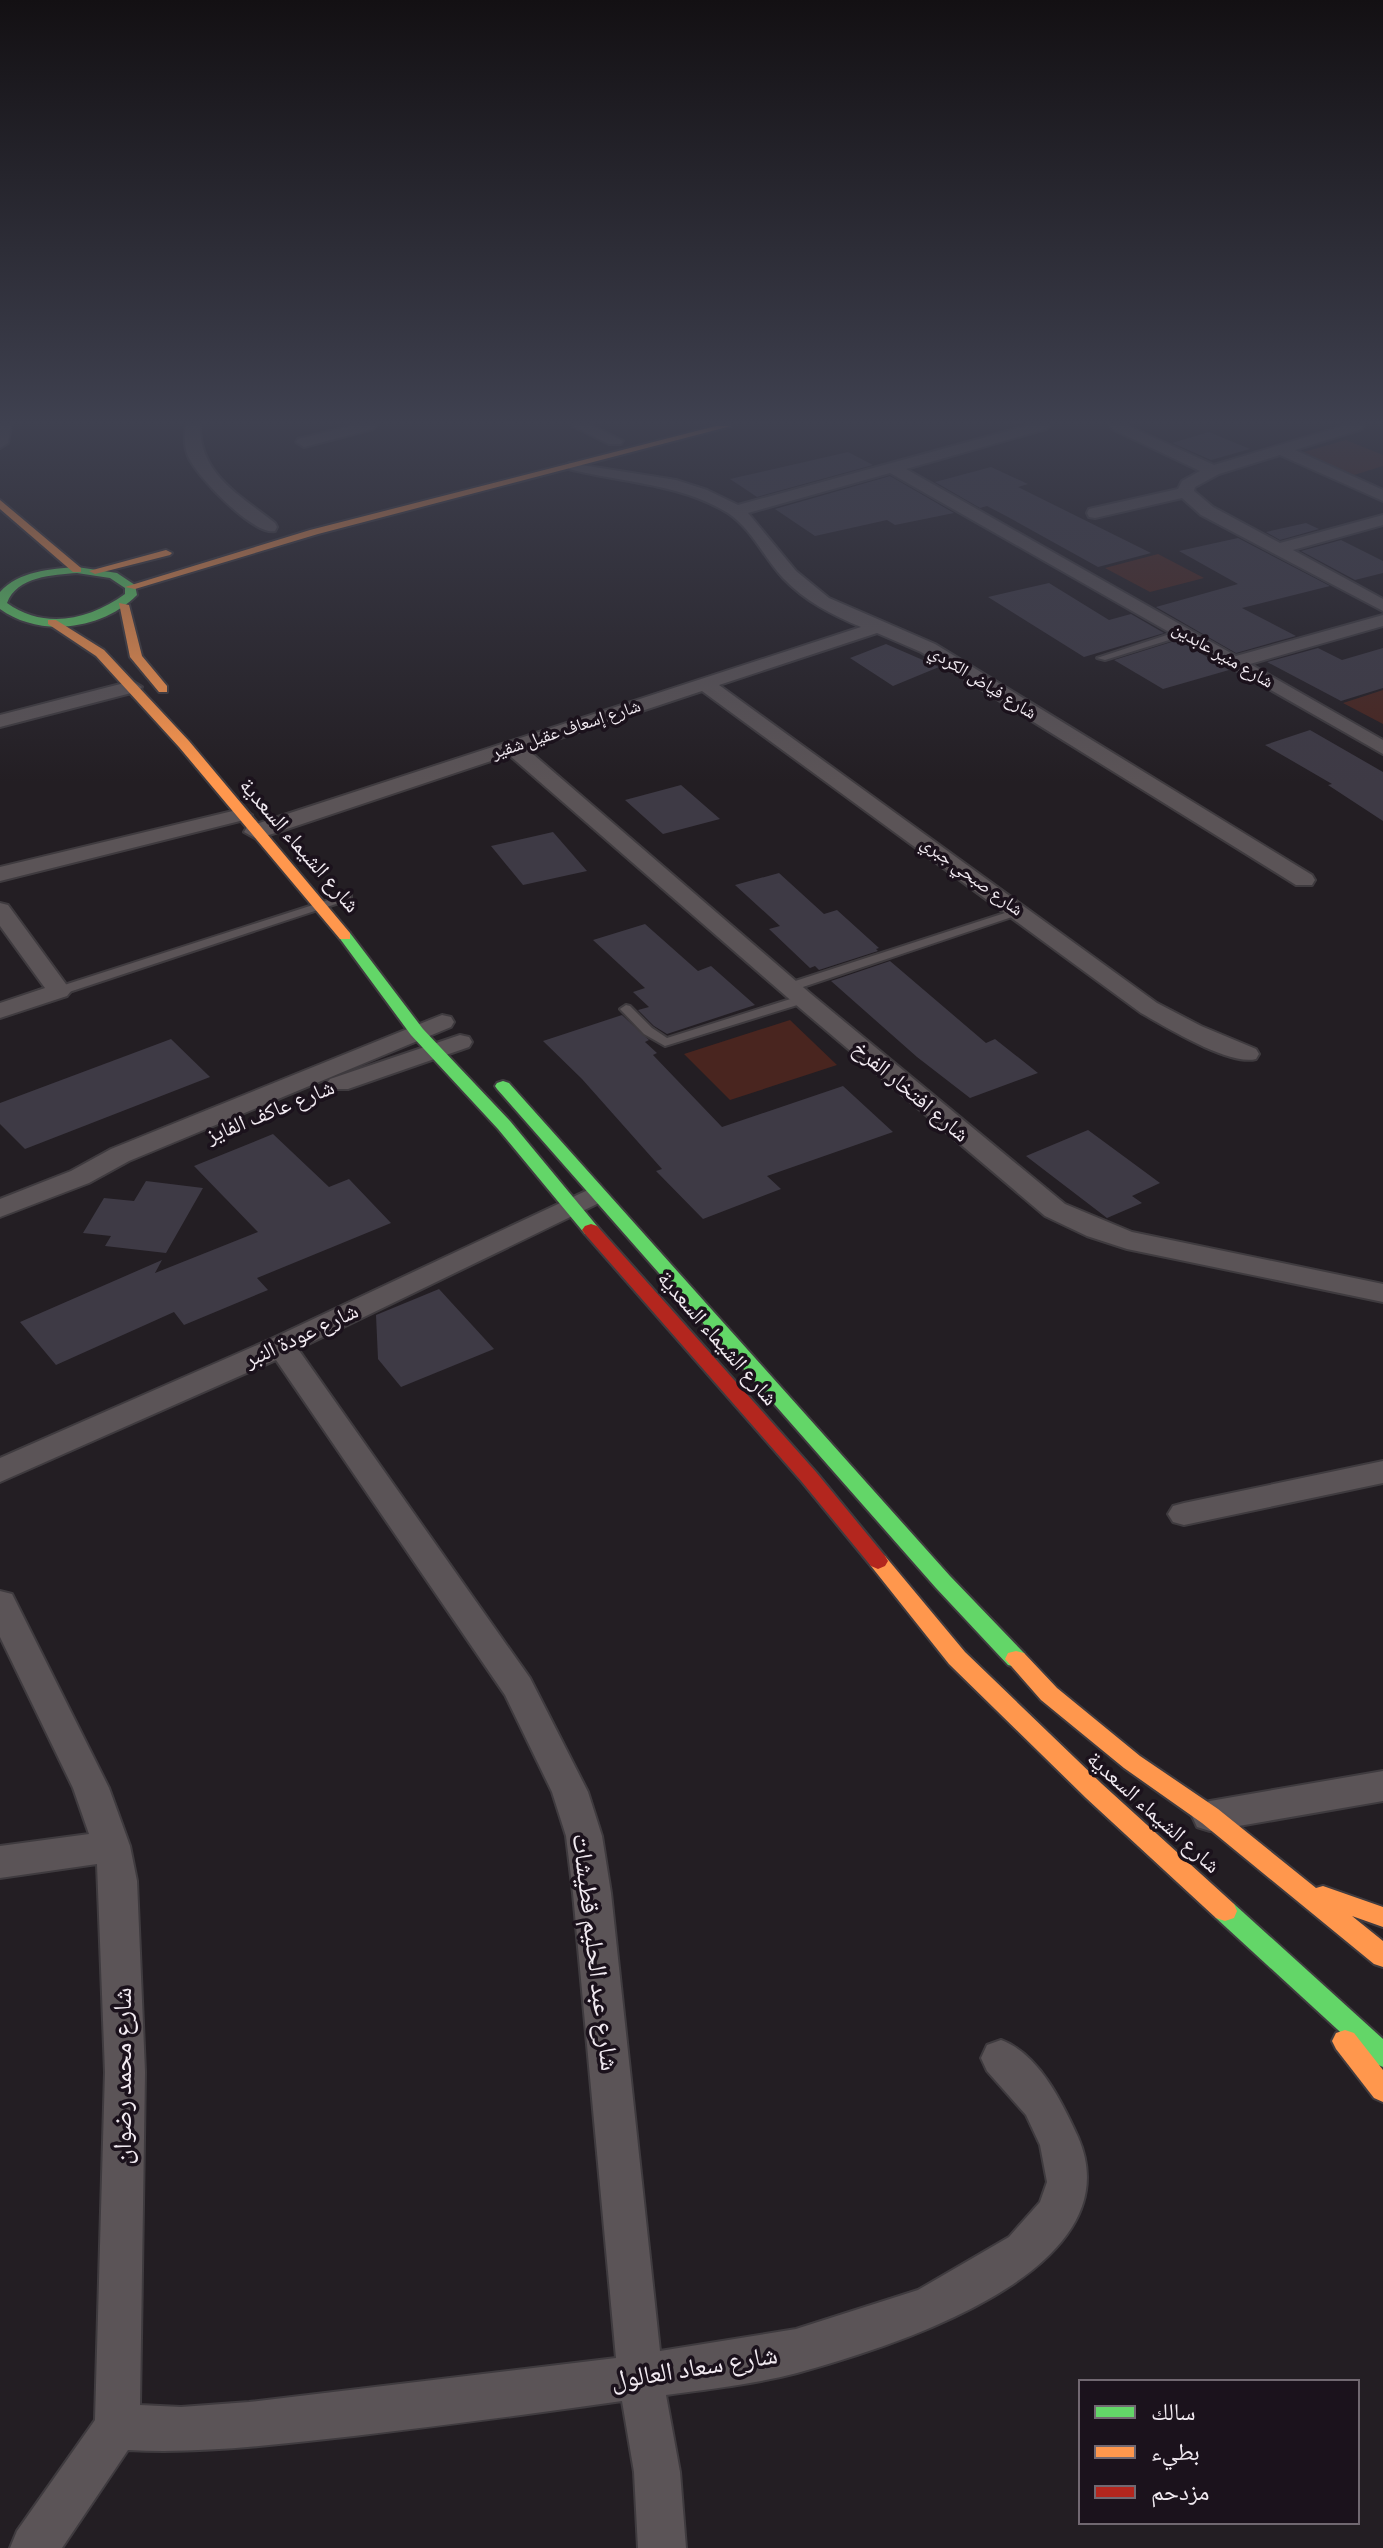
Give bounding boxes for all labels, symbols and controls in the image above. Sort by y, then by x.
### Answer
street label: شارع منير عابدين [1168,617,1278,693]
street label: شارع فياض الكردي [923,640,1041,727]
street label: شارع إسعاف عقيل شقير [488,695,644,765]
street label: شارع الشيماء السعدية [234,772,366,918]
street label: شارع صبحي جبري [914,831,1027,923]
street label: شارع افتخار الفرخ [847,1034,975,1148]
street label: شارع عاكف الفايز [201,1073,338,1149]
street label: شارع الشيماء السعدية [652,1265,784,1411]
street label: شارع عودة النبر [239,1297,362,1374]
street label: شارع الشيماء السعدية [1082,1745,1226,1879]
street label: شارع عبد الحليم قطيشات [565,1831,626,2073]
street label: شارع محمد رضوان [106,1987,138,2165]
street label: شارع سعاد العالول [608,2338,780,2396]
legend [1079,2380,1359,2524]
text: سالك [1151,2397,1196,2426]
text: بطيء [1151,2437,1200,2471]
text: مزدحم [1151,2477,1210,2508]

